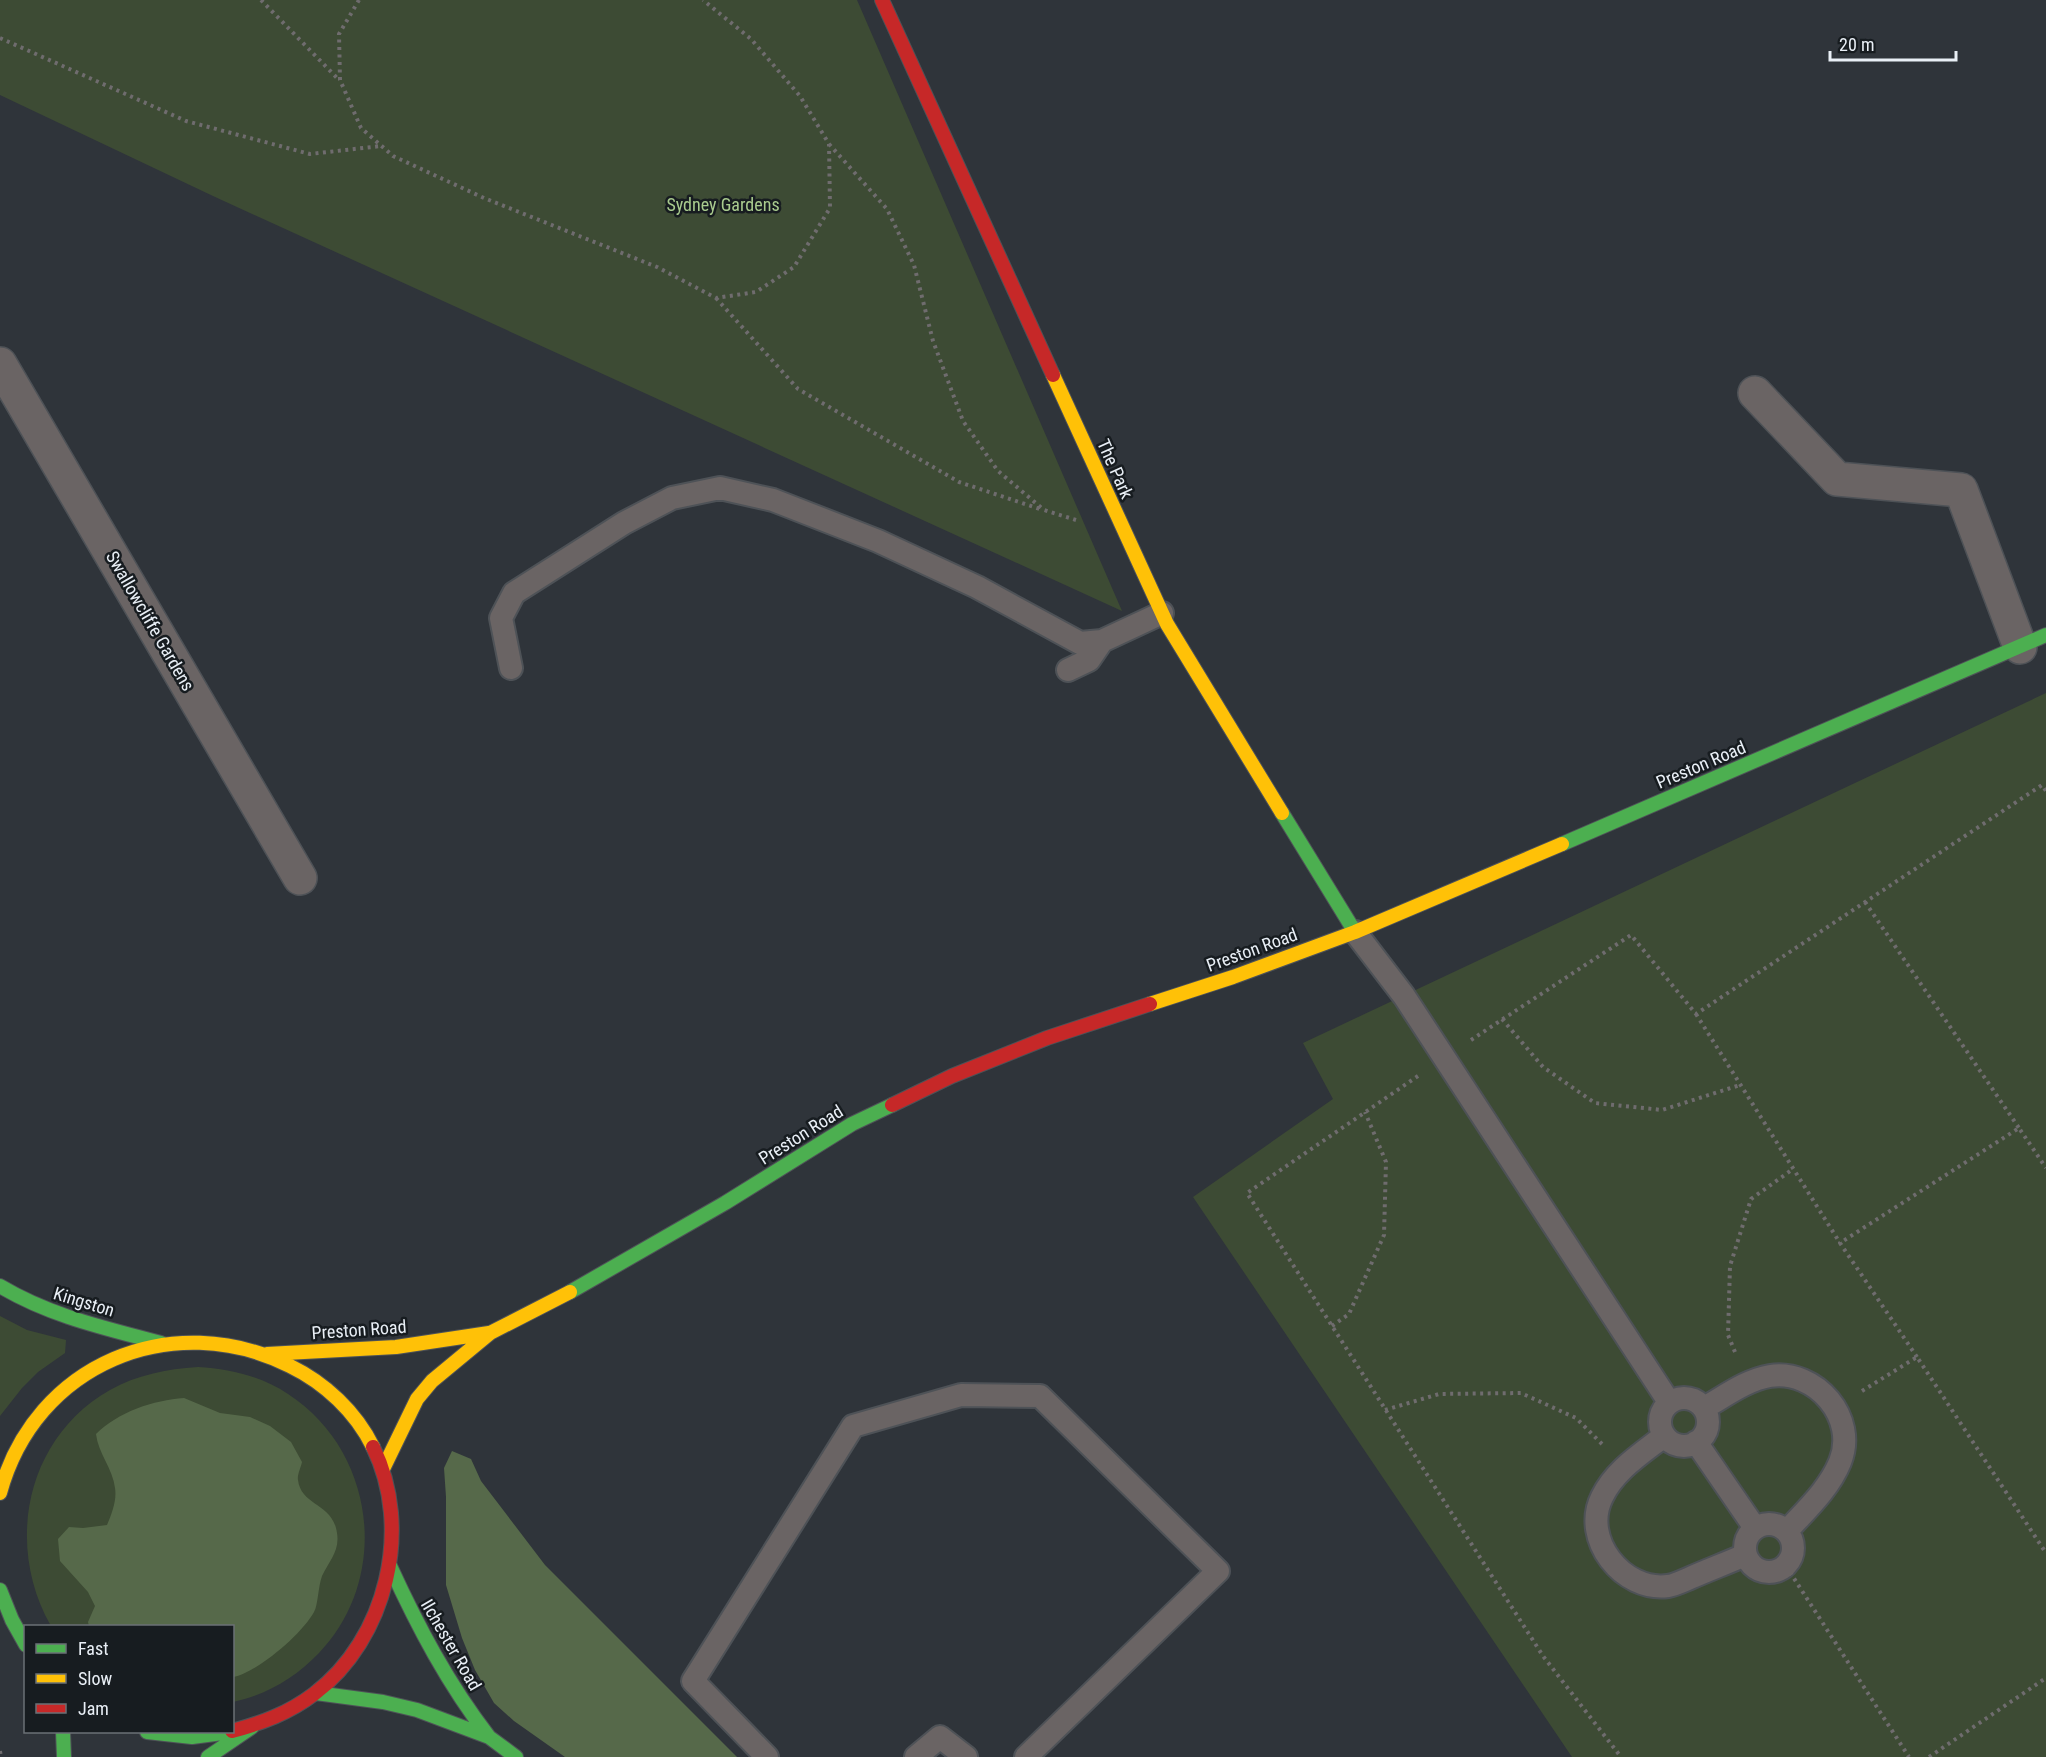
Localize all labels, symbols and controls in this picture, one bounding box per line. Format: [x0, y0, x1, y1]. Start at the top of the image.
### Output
scale bar [1830, 24, 1956, 62]
text: 20 m [1839, 34, 1874, 55]
park label: Sydney Gardens [666, 194, 780, 215]
street label: The Park [1093, 436, 1138, 502]
street label: Swallowcliffe Gardens [102, 547, 199, 694]
street label: Preston Road [1653, 736, 1749, 793]
street label: Preston Road [1204, 923, 1300, 976]
street label: Preston Road [755, 1100, 847, 1169]
street label: Kingston [51, 1282, 117, 1321]
street label: Preston Road [311, 1316, 407, 1343]
street label: Ilchester Road [417, 1595, 486, 1694]
legend [24, 1625, 234, 1733]
text: Fast [78, 1638, 109, 1659]
text: Slow [78, 1668, 113, 1689]
text: Jam [78, 1698, 109, 1719]

